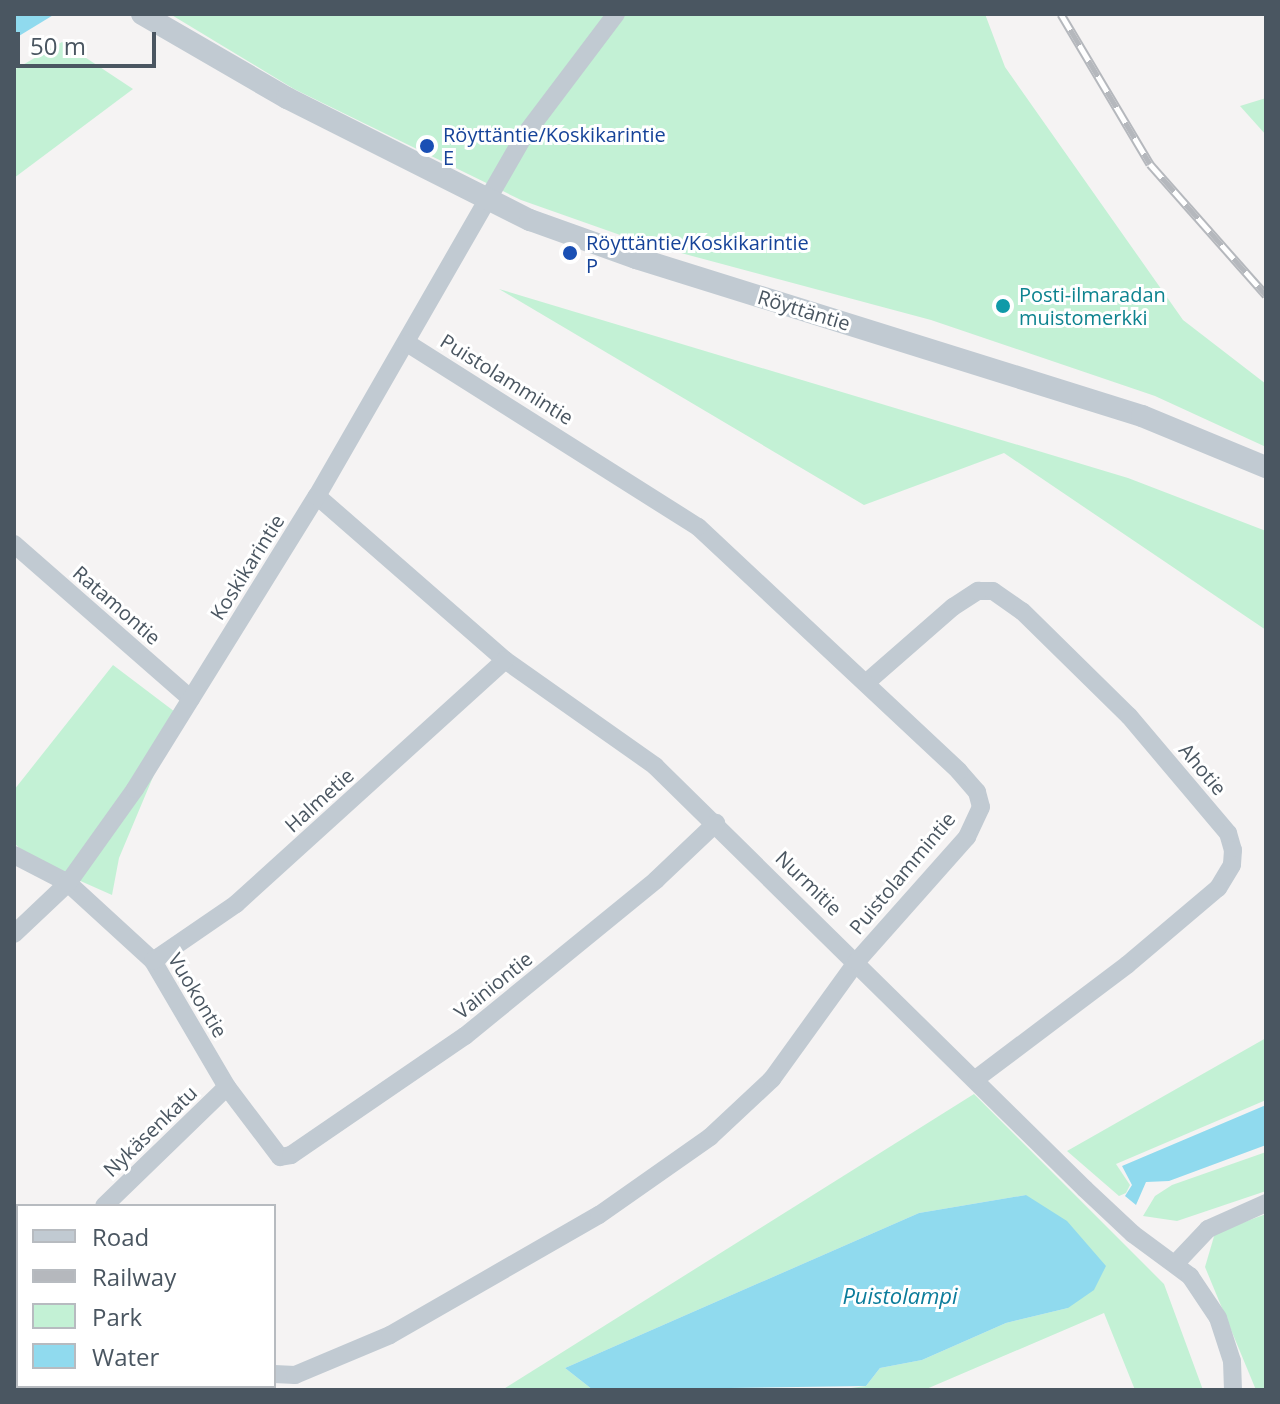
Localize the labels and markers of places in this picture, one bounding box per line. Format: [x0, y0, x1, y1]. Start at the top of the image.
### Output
place label: Röyttäntie/Koskikarintie E [443, 122, 666, 169]
marker: Röyttäntie/Koskikarintie E [418, 137, 436, 155]
place label: Röyttäntie/Koskikarintie P [586, 230, 809, 277]
marker: Röyttäntie/Koskikarintie P [561, 244, 579, 262]
place label: Posti-ilmaradan muistomerkki [1019, 282, 1166, 329]
marker: Posti-ilmaradan muistomerkki [994, 297, 1012, 315]

